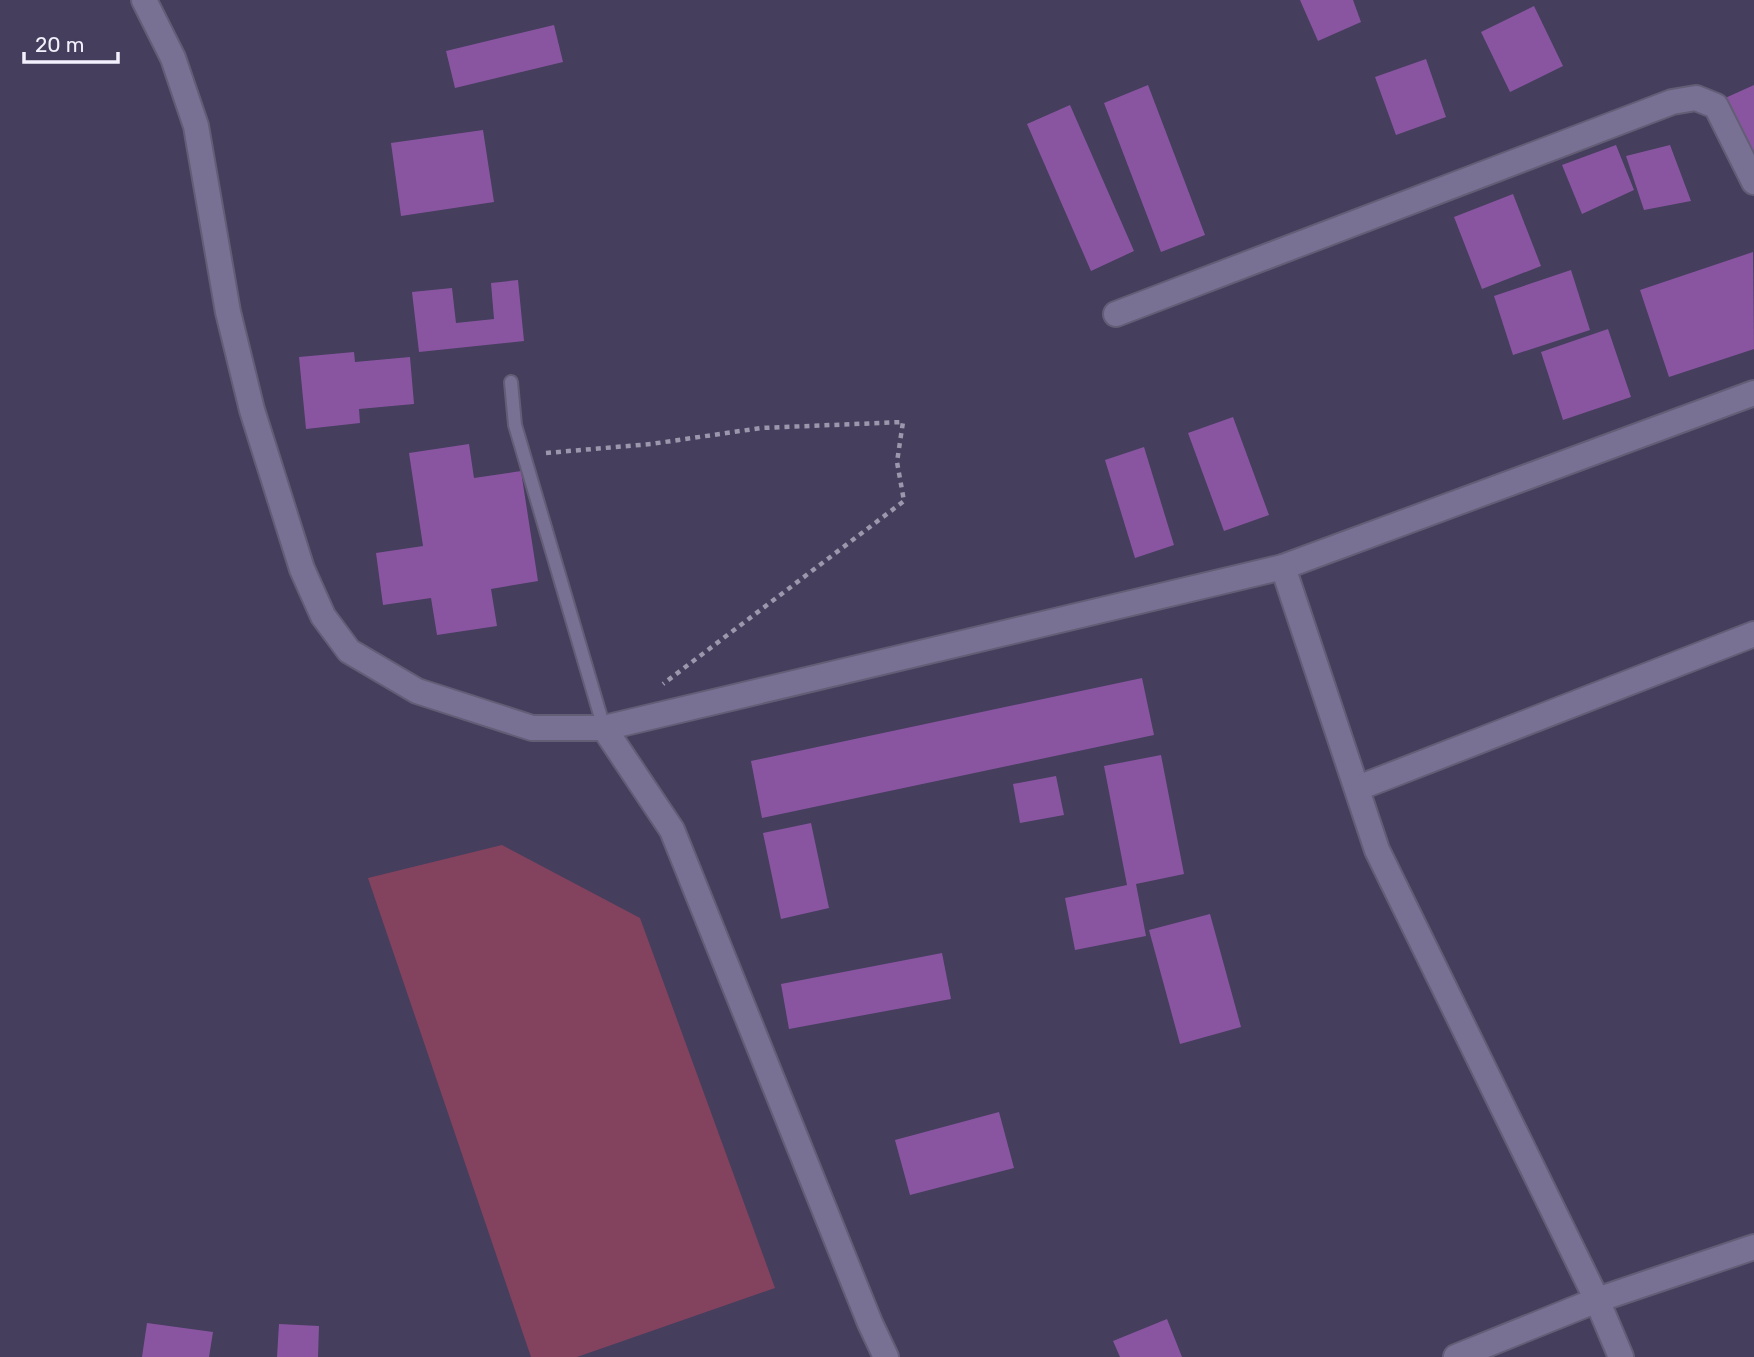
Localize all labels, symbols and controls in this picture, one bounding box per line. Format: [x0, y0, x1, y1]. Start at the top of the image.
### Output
scale bar [24, 21, 119, 65]
text: 20 m [35, 32, 84, 57]

